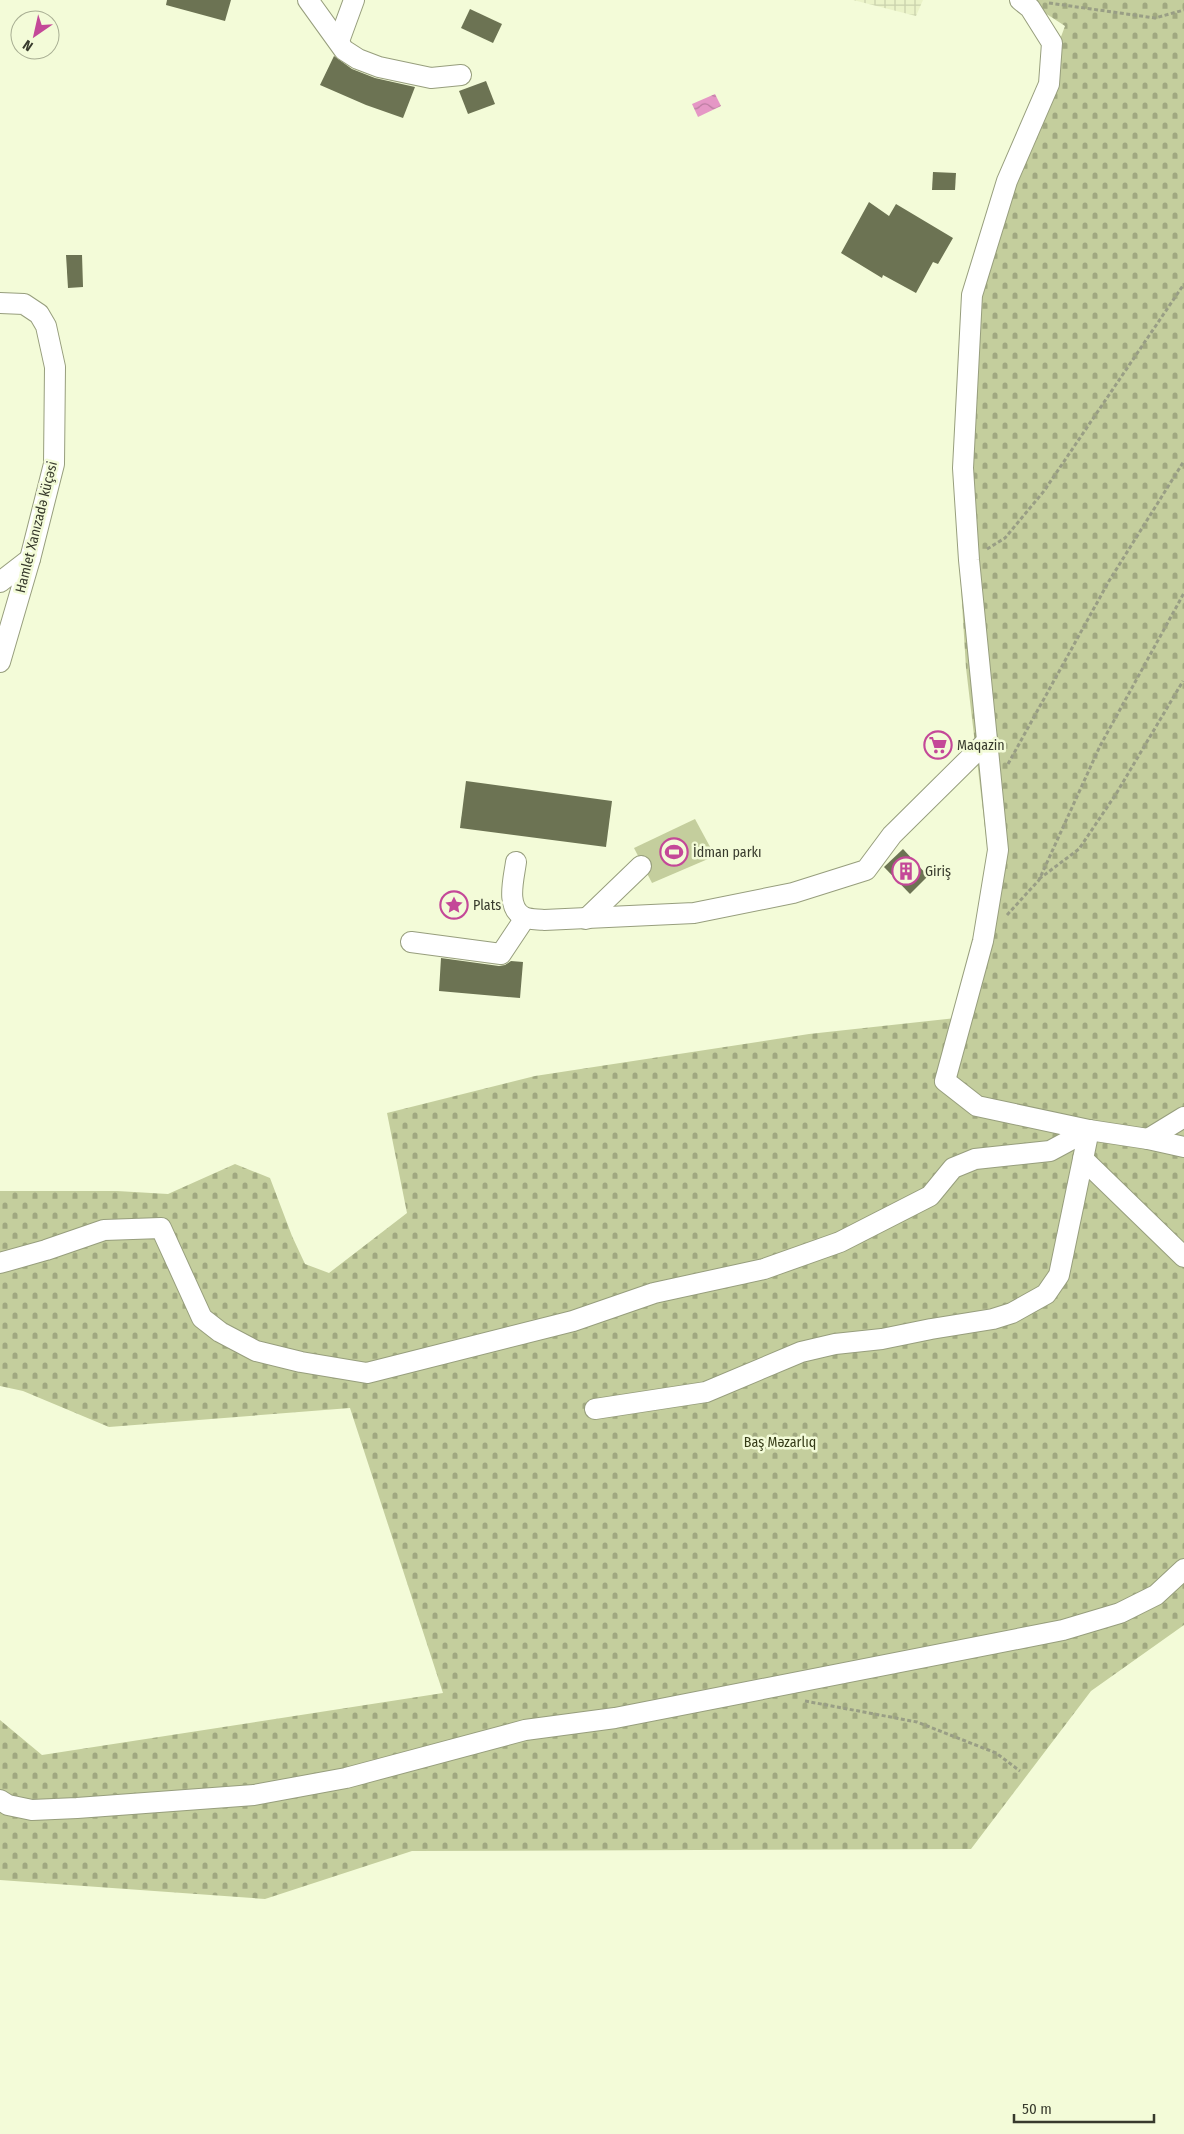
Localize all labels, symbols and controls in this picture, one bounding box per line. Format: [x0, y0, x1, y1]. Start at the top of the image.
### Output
north arrow [10, 10, 60, 60]
text: N [20, 36, 36, 55]
street label: Hamlet Xanızadə küçəsi [12, 460, 61, 595]
supermarket icon: Maqazin [923, 730, 953, 760]
place label: Maqazin [957, 737, 1005, 754]
sports icon: İdman parkı [659, 837, 689, 867]
place label: İdman parkı [693, 844, 762, 861]
building icon: Giriş [891, 856, 921, 886]
place label: Giriş [925, 863, 951, 880]
place icon: Plats [439, 890, 469, 920]
place label: Plats [473, 897, 501, 914]
park label: Baş Məzarlıq [744, 1434, 816, 1451]
scale bar [1014, 2092, 1154, 2124]
text: 50 m [1022, 2100, 1052, 2118]

